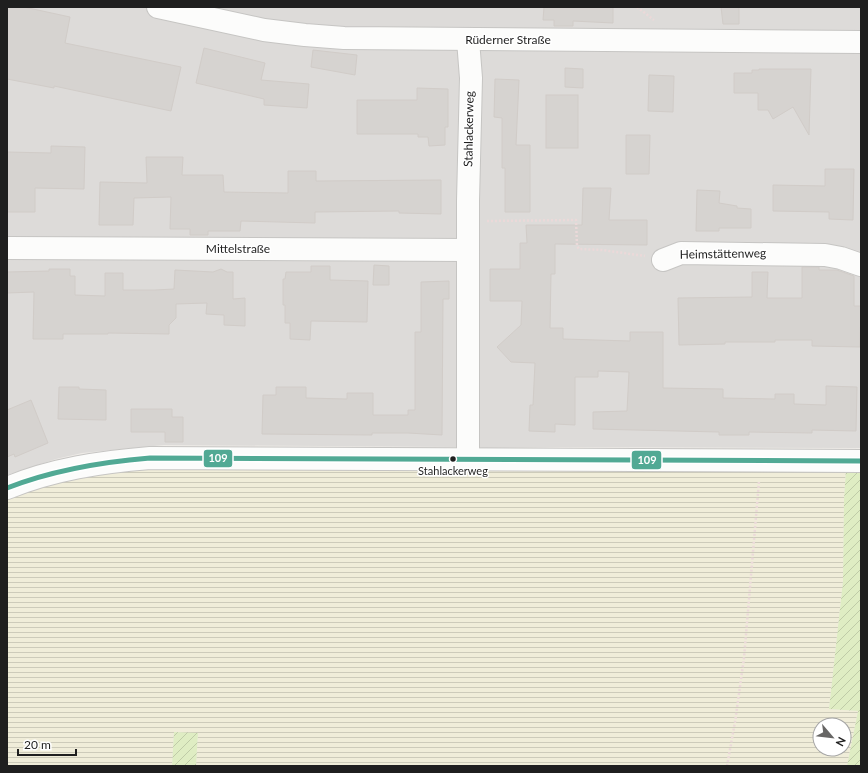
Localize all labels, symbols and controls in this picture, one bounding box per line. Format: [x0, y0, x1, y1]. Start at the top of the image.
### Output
street label: Rüderner Straße [465, 32, 551, 47]
street label: Stahlackerweg [460, 91, 477, 167]
street label: Mittelstraße [206, 241, 270, 256]
street label: Heimstättenweg [680, 245, 766, 262]
line badge: 109 [203, 449, 233, 468]
line badge: 109 [631, 450, 662, 470]
text: 109 [208, 451, 228, 464]
text: 109 [637, 453, 657, 466]
marker: Stahlackerweg [448, 454, 458, 464]
place label: Stahlackerweg [418, 464, 488, 477]
north arrow [812, 717, 852, 757]
scale bar [18, 731, 76, 757]
text: N [834, 735, 849, 749]
text: 20 m [24, 737, 51, 752]

